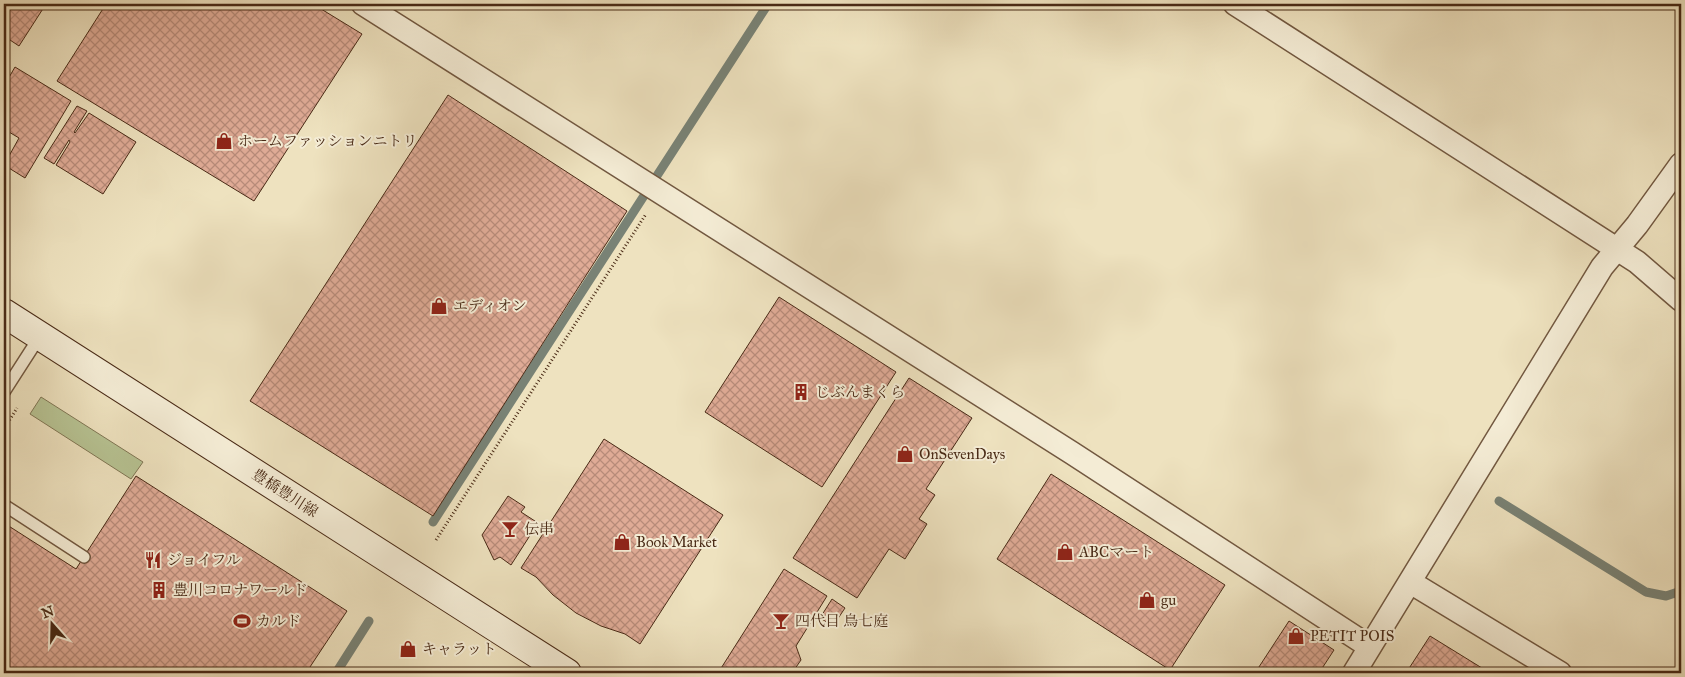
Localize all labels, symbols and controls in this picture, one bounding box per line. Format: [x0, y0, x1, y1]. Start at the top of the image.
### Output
shop icon: ホームファッションニトリ [214, 131, 234, 151]
place label: ホームファッションニトリ [238, 132, 417, 150]
shop icon: エディオン [429, 296, 449, 316]
place label: エディオン [453, 297, 527, 315]
building icon: じぶんまくら [791, 382, 811, 402]
place label: じぶんまくら [815, 383, 905, 401]
shop icon: OnSevenDays [895, 444, 915, 464]
place label: OnSevenDays [919, 445, 1005, 463]
street label: 豊橋豊川線 [249, 465, 321, 521]
bar icon: 伝串 [500, 519, 520, 539]
place label: 伝串 [524, 520, 554, 538]
shop icon: Book Market [612, 532, 632, 552]
place label: Book Market [636, 533, 718, 551]
shop icon: ABCマート [1055, 542, 1075, 562]
place label: ABCマート [1078, 543, 1154, 561]
restaurant icon: ジョイフル [143, 550, 163, 570]
place label: ジョイフル [167, 551, 241, 569]
building icon: 豊川コロナワールド [149, 580, 169, 600]
place label: 豊川コロナワールド [173, 581, 308, 599]
shop icon: gu [1137, 590, 1157, 610]
place label: gu [1161, 591, 1176, 609]
north arrow [28, 600, 78, 650]
text: N [39, 602, 56, 622]
sports icon: カルド [232, 611, 252, 631]
bar icon: 四代目 鳥七庭 [771, 611, 791, 631]
place label: カルド [256, 612, 301, 630]
place label: 四代目 鳥七庭 [795, 612, 888, 630]
shop icon: PETIT POIS [1286, 626, 1306, 646]
place label: PETIT POIS [1310, 627, 1394, 645]
shop icon: キャラット [398, 639, 418, 659]
place label: キャラット [422, 640, 497, 658]

